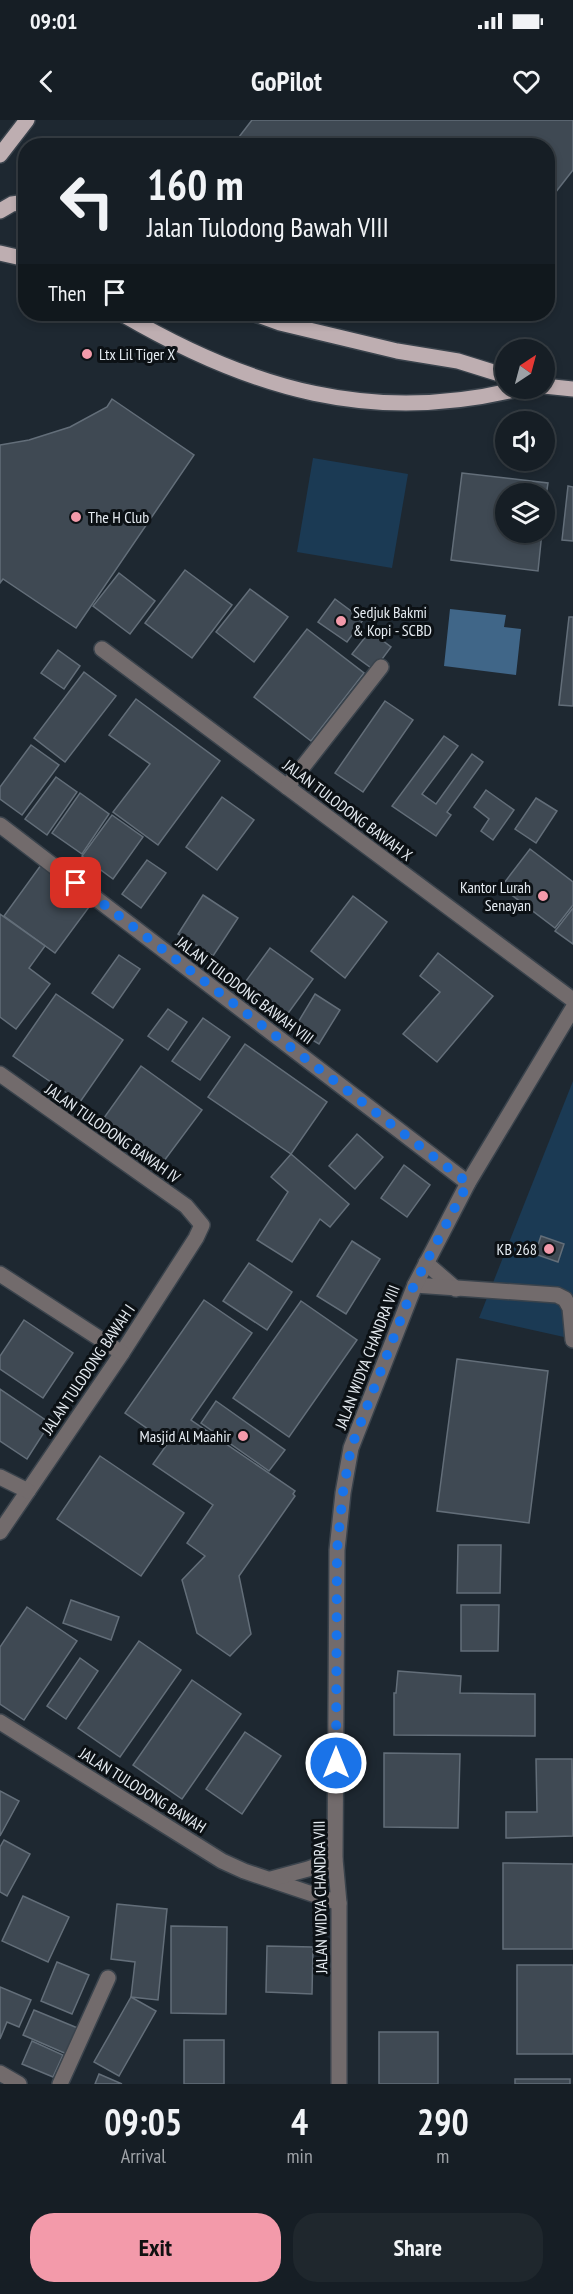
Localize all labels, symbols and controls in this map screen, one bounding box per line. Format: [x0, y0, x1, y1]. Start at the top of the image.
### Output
text: 09:01 [30, 7, 78, 35]
text: GoPilot [251, 64, 322, 98]
icon: back [30, 65, 63, 98]
icon: heart [510, 65, 543, 98]
text: 160 m [147, 157, 244, 212]
icon: left [48, 162, 126, 240]
text: Jalan Tulodong Bawah VIII [147, 210, 389, 244]
icon: arrive [98, 276, 131, 309]
text: Then [48, 279, 86, 307]
north arrow [495, 339, 555, 399]
map controls [495, 339, 555, 543]
place label: Ltx Lil Tiger X [99, 344, 175, 364]
marker: Ltx Lil Tiger X [80, 347, 94, 361]
button: sound [495, 411, 555, 471]
button: layers [495, 483, 555, 543]
place label: The H Club [88, 507, 149, 527]
marker: The H Club [69, 510, 83, 524]
place label: Sedjuk Bakmi & Kopi - SCBD [353, 602, 432, 640]
marker: Sedjuk Bakmi & Kopi - SCBD [334, 614, 348, 628]
street label: JALAN TULODONG BAWAH X [279, 754, 417, 865]
pin [50, 857, 101, 908]
icon: arrive [59, 866, 92, 899]
place label: Kantor Lurah Senayan [460, 877, 531, 915]
marker: Kantor Lurah Senayan [536, 889, 550, 903]
street label: JALAN TULODONG BAWAH VIII [171, 931, 318, 1048]
street label: JALAN TULODONG BAWAH IV [41, 1078, 185, 1187]
place label: KB 268 [497, 1239, 537, 1259]
marker: KB 268 [542, 1242, 556, 1256]
street label: JALAN WIDYA CHANDRA VIII [330, 1282, 404, 1433]
street label: JALAN TULODONG BAWAH I [36, 1300, 139, 1439]
place label: Masjid Al Maahir [140, 1426, 232, 1446]
marker: Masjid Al Maahir [236, 1429, 250, 1443]
position arrow [304, 1731, 368, 1795]
street label: JALAN TULODONG BAWAH [75, 1742, 210, 1837]
street label: JALAN WIDYA CHANDRA VIII [309, 1820, 331, 1975]
text: 09:05 [104, 2098, 182, 2145]
text: 4 [291, 2098, 308, 2145]
text: 290 [417, 2098, 469, 2145]
text: Arrival [121, 2143, 166, 2169]
text: min [287, 2143, 313, 2169]
text: m [436, 2143, 449, 2169]
button: Exit [30, 2213, 281, 2282]
button: Share [293, 2213, 543, 2282]

